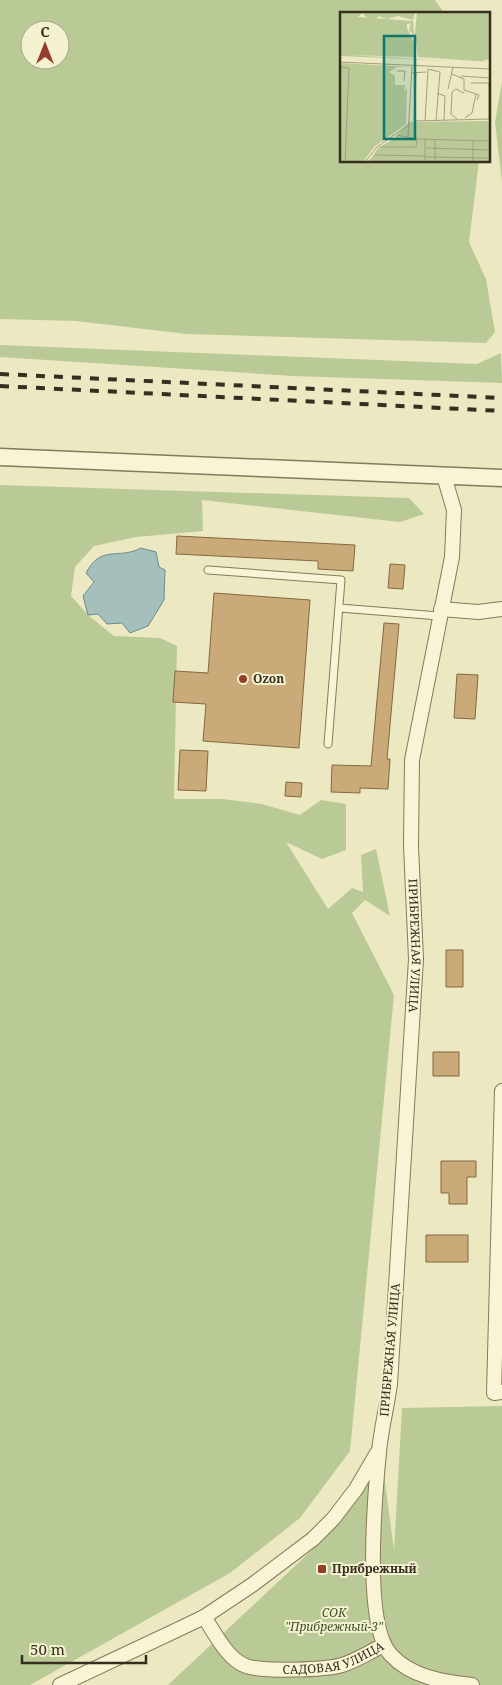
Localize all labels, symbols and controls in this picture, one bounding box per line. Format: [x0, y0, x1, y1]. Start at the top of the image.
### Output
inset map [340, 12, 490, 162]
north arrow [20, 20, 70, 70]
text: С [40, 22, 50, 41]
place label: Ozon [253, 670, 284, 687]
marker: Ozon [237, 673, 249, 685]
street label: ПРИБРЕЖНАЯ УЛИЦА [404, 878, 425, 1013]
street label: ПРИБРЕЖНАЯ УЛИЦА [375, 1282, 404, 1417]
place label: Прибрежный [332, 1560, 417, 1577]
marker: Прибрежный [316, 1563, 328, 1575]
park label: СОК "Прибрежный-3" [285, 1604, 384, 1635]
scale bar [22, 1632, 146, 1664]
street label: САДОВАЯ УЛИЦА [282, 1637, 387, 1678]
text: 50 m [30, 1639, 65, 1659]

